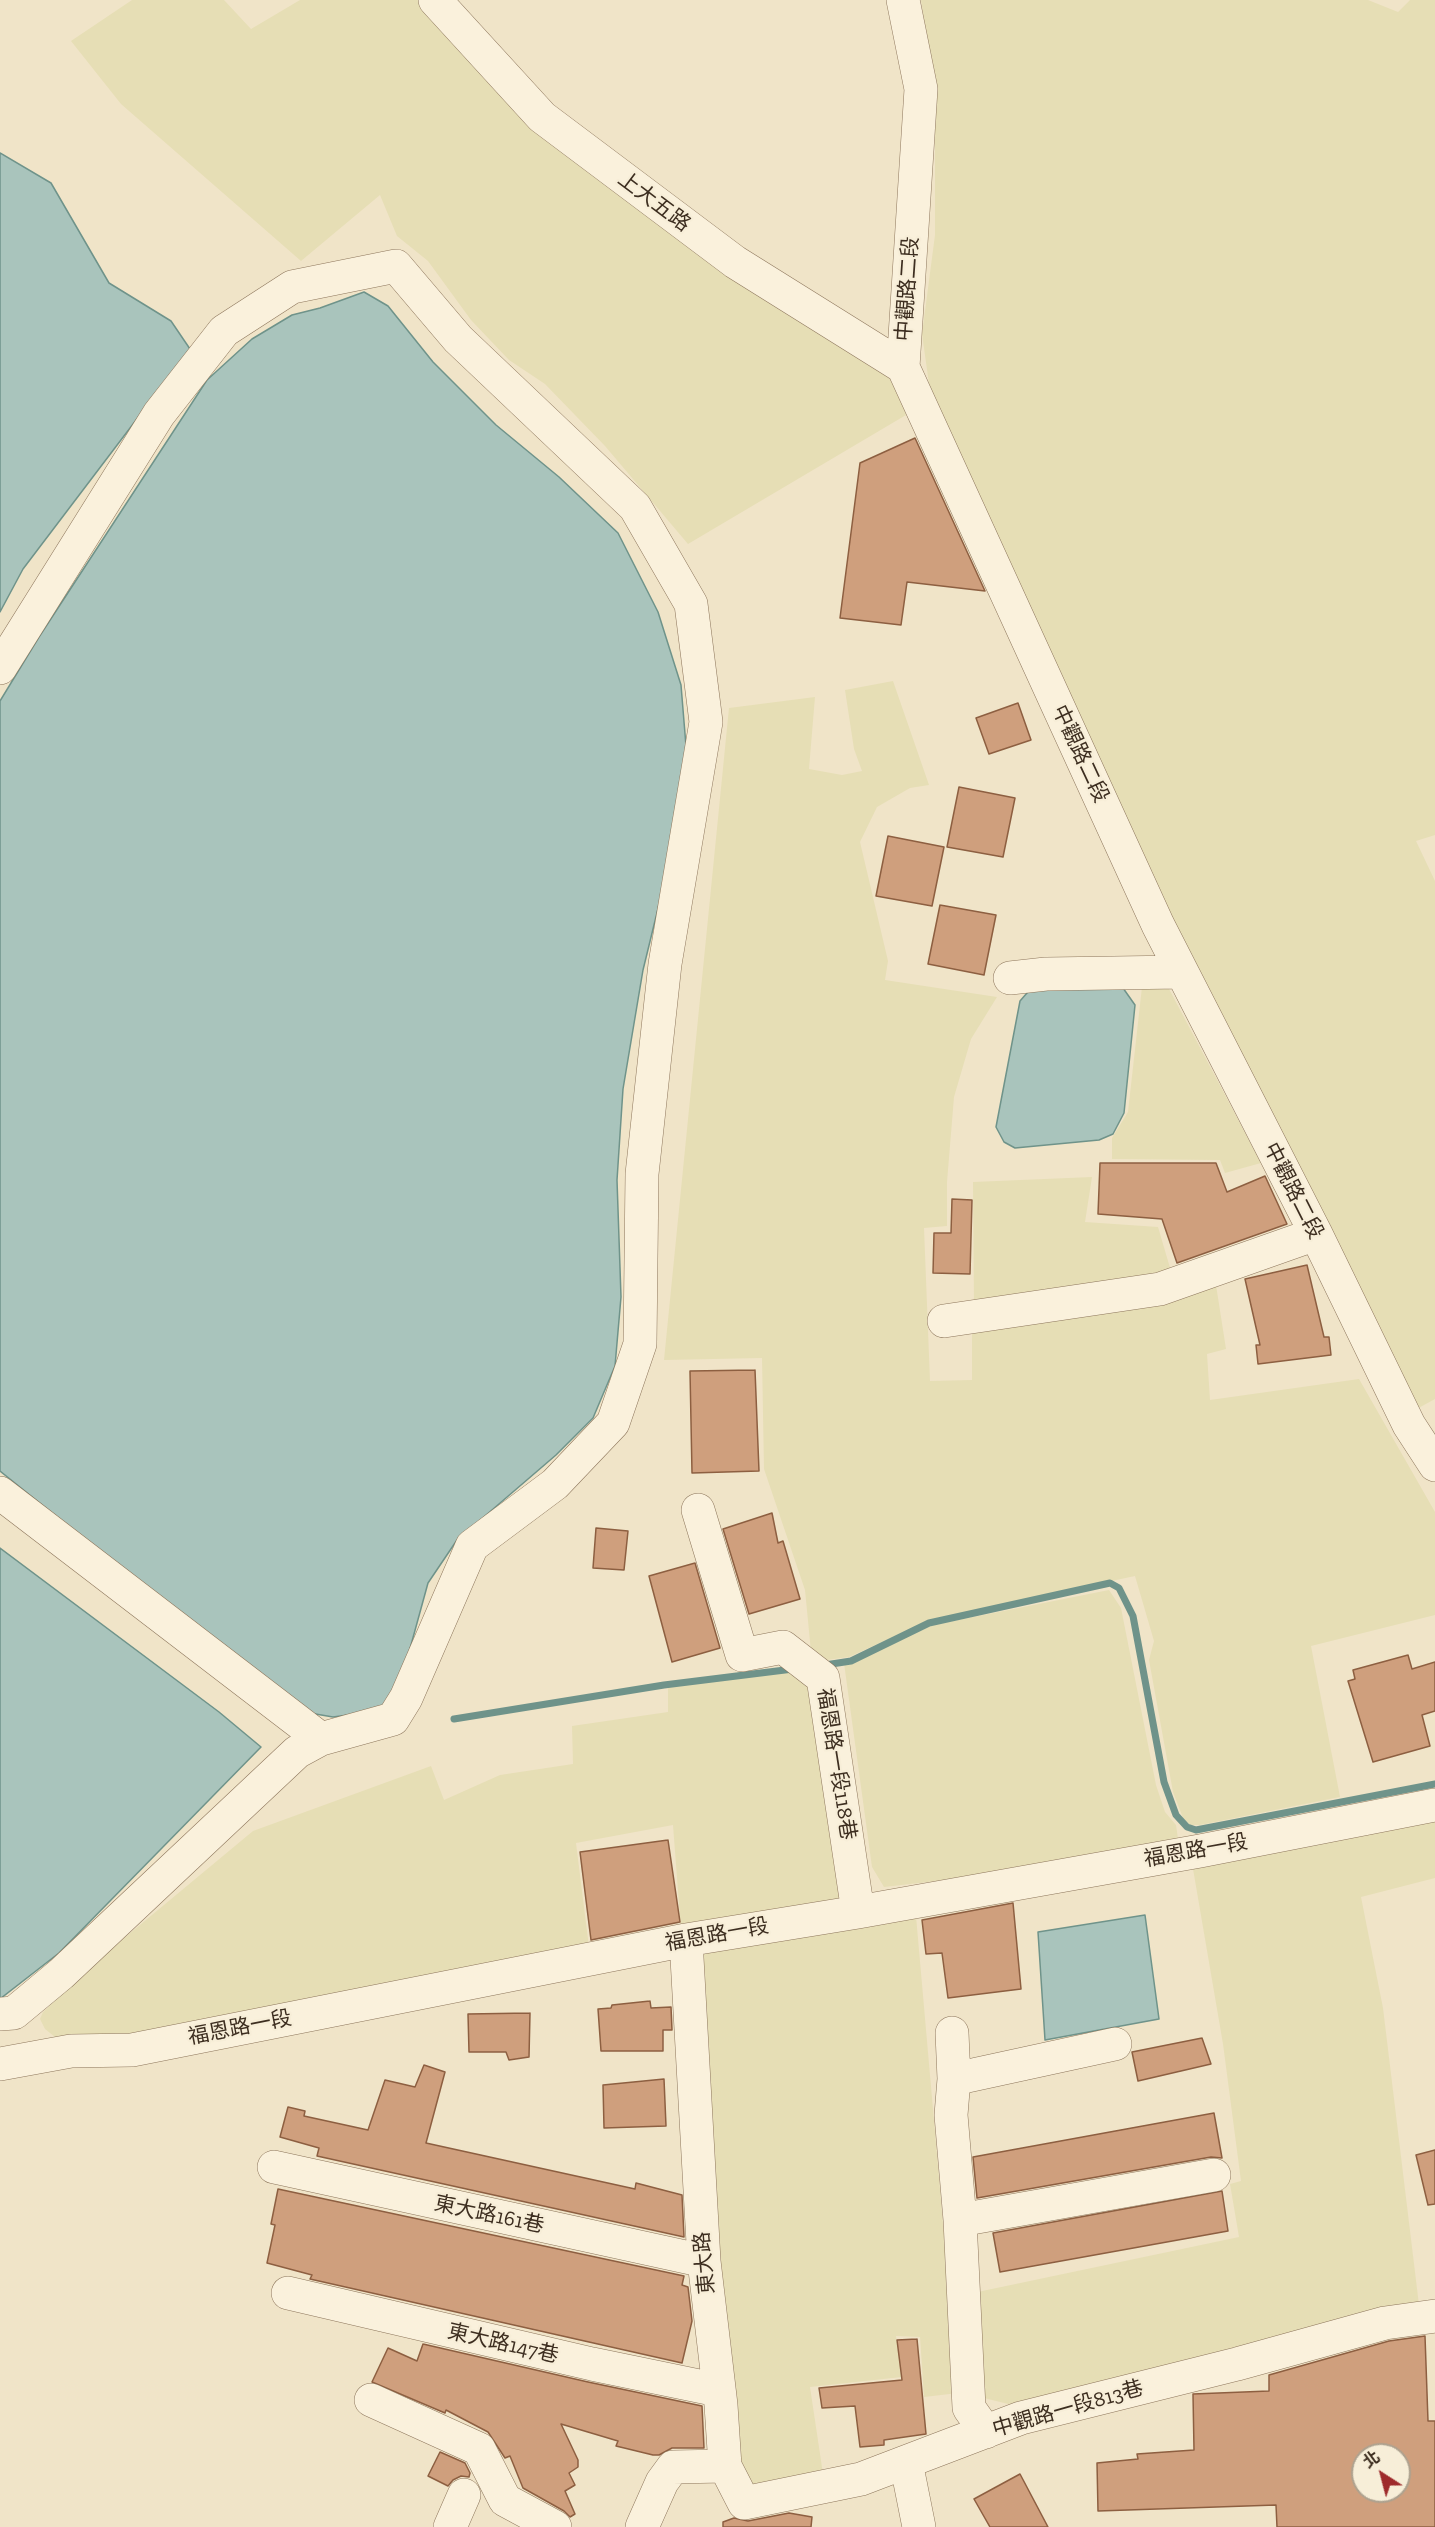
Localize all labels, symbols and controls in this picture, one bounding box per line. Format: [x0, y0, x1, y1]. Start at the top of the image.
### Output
street label: 上大五路 [613, 167, 695, 237]
street label: 中觀路二段 [892, 236, 924, 342]
street label: 中觀路二段 [1046, 701, 1114, 807]
street label: 中觀路二段 [1258, 1139, 1328, 1243]
street label: 福恩路一段118巷 [812, 1686, 860, 1842]
street label: 福恩路一段 [1142, 1829, 1250, 1873]
street label: 福恩路一段 [663, 1913, 771, 1957]
street label: 福恩路一段 [186, 2006, 294, 2050]
street label: 東大路161巷 [432, 2191, 546, 2239]
street label: 東大路 [690, 2231, 720, 2295]
street label: 東大路147巷 [445, 2319, 561, 2369]
street label: 中觀路一段813巷 [990, 2375, 1146, 2443]
north arrow [1351, 2443, 1411, 2503]
text: 北 [1359, 2447, 1383, 2472]

